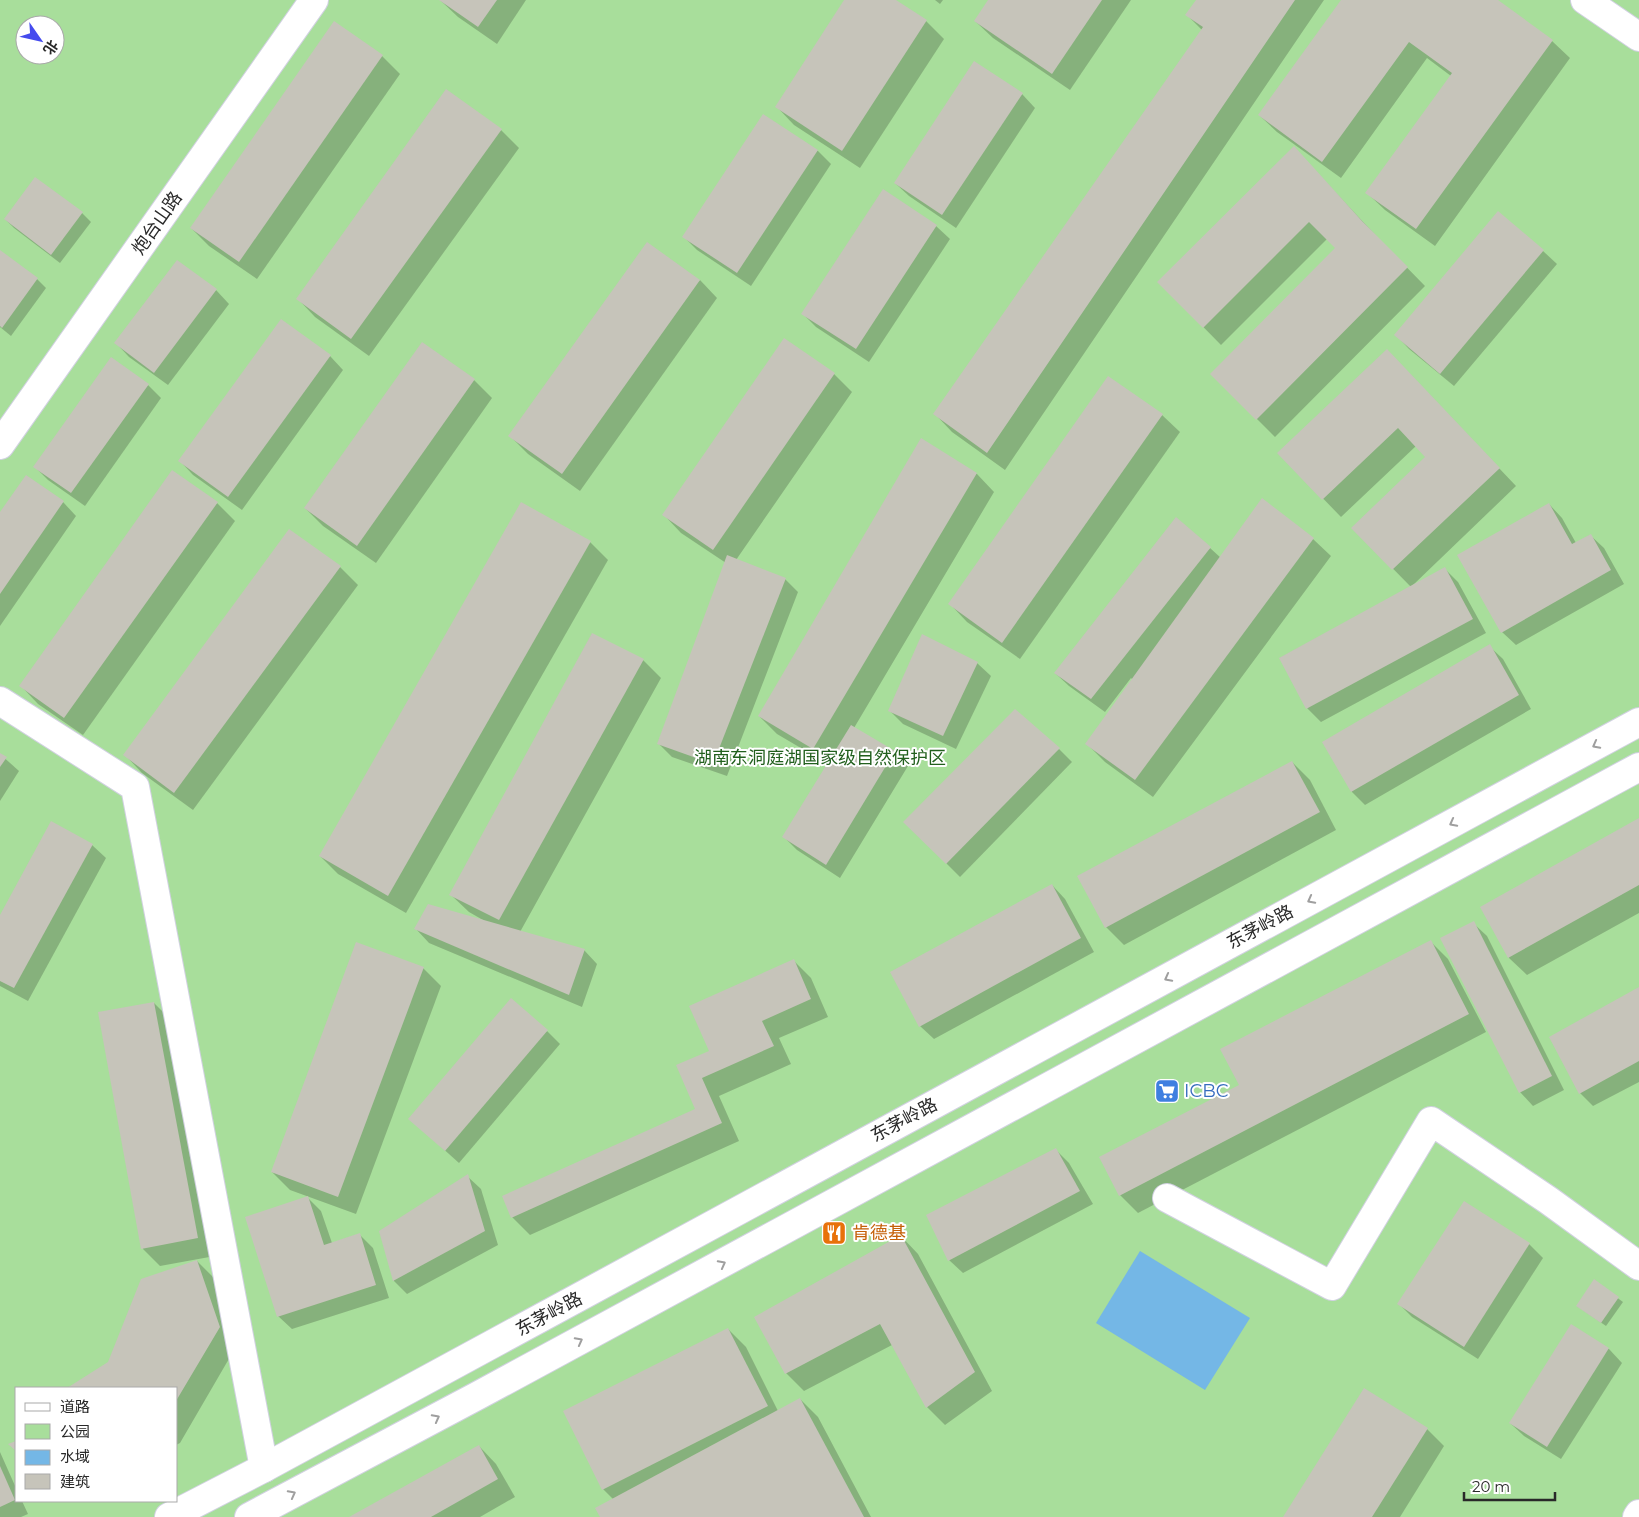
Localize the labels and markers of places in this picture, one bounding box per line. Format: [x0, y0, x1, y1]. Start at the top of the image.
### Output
supermarket icon: ICBC [1154, 1078, 1180, 1104]
place label: ICBC [1184, 1080, 1229, 1102]
restaurant icon: 肯德基 [821, 1220, 847, 1246]
place label: 肯德基 [852, 1222, 906, 1244]

